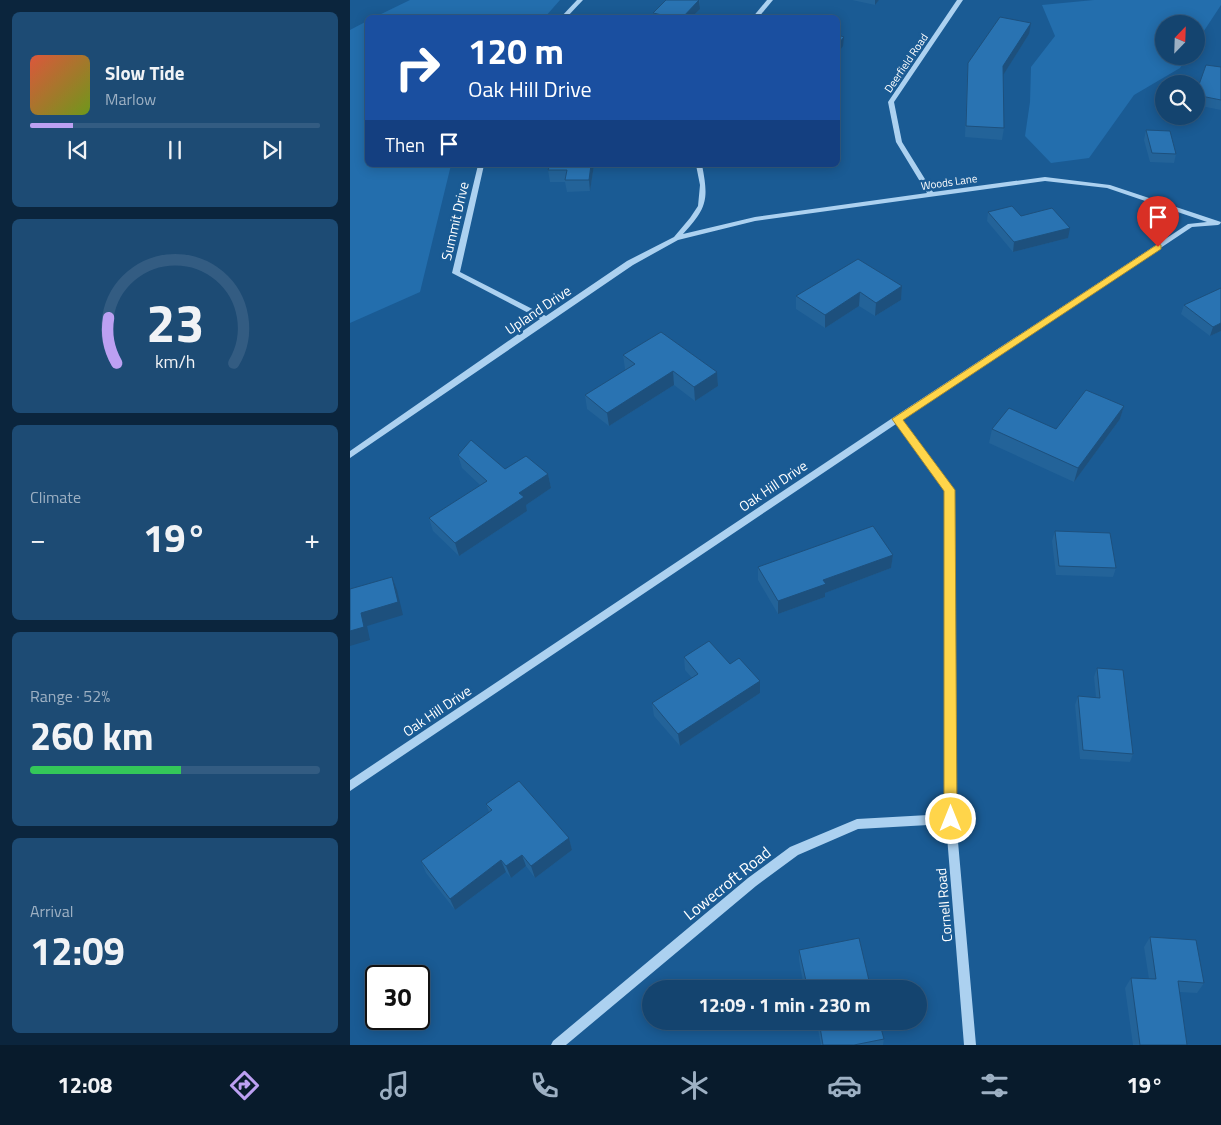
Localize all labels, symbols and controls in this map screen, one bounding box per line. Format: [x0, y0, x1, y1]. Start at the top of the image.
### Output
north arrow [1155, 15, 1205, 65]
map controls [1155, 15, 1205, 125]
text: 120 m [468, 24, 564, 78]
street label: Deerfield Road [880, 30, 932, 96]
icon: right [385, 35, 450, 100]
text: Slow Tide [105, 58, 184, 87]
text: Oak Hill Drive [468, 72, 592, 106]
button: search [1155, 75, 1205, 125]
text: Marlow [105, 87, 156, 111]
text: Then [385, 130, 425, 159]
icon: arrive [435, 130, 463, 158]
icon: previous [64, 136, 92, 164]
icon: pause [161, 136, 189, 164]
icon: next [258, 136, 286, 164]
street label: Woods Lane [920, 170, 979, 194]
street label: Summit Drive [435, 179, 474, 262]
pin [1137, 196, 1179, 247]
icon: arrive [1144, 203, 1172, 231]
street label: Upland Drive [501, 280, 575, 339]
text: 23 [146, 283, 204, 362]
text: km/h [155, 348, 195, 375]
street label: Oak Hill Drive [734, 455, 811, 516]
text: Climate [30, 485, 81, 509]
text: 19° [143, 509, 207, 567]
text: − [30, 517, 46, 560]
text: + [304, 517, 320, 560]
street label: Oak Hill Drive [398, 680, 475, 741]
text: Range · 52% [30, 684, 110, 708]
text: 260 km [30, 707, 154, 765]
position arrow [924, 792, 976, 844]
street label: Lowecroft Road [678, 840, 776, 926]
street label: Cornell Road [930, 867, 957, 943]
text: Arrival [30, 899, 73, 923]
text: 12:09 [30, 922, 125, 980]
speed limit sign: 30 [365, 965, 430, 1030]
text: 12:09 · 1 min · 230 m [698, 990, 871, 1019]
text: 12:08 [57, 1068, 112, 1102]
icon: directions [227, 1068, 262, 1103]
icon: music [377, 1068, 412, 1103]
icon: phone [527, 1068, 562, 1103]
icon: climate [677, 1068, 712, 1103]
icon: car [827, 1068, 862, 1103]
icon: filters [977, 1068, 1012, 1103]
text: 19° [1126, 1068, 1163, 1102]

